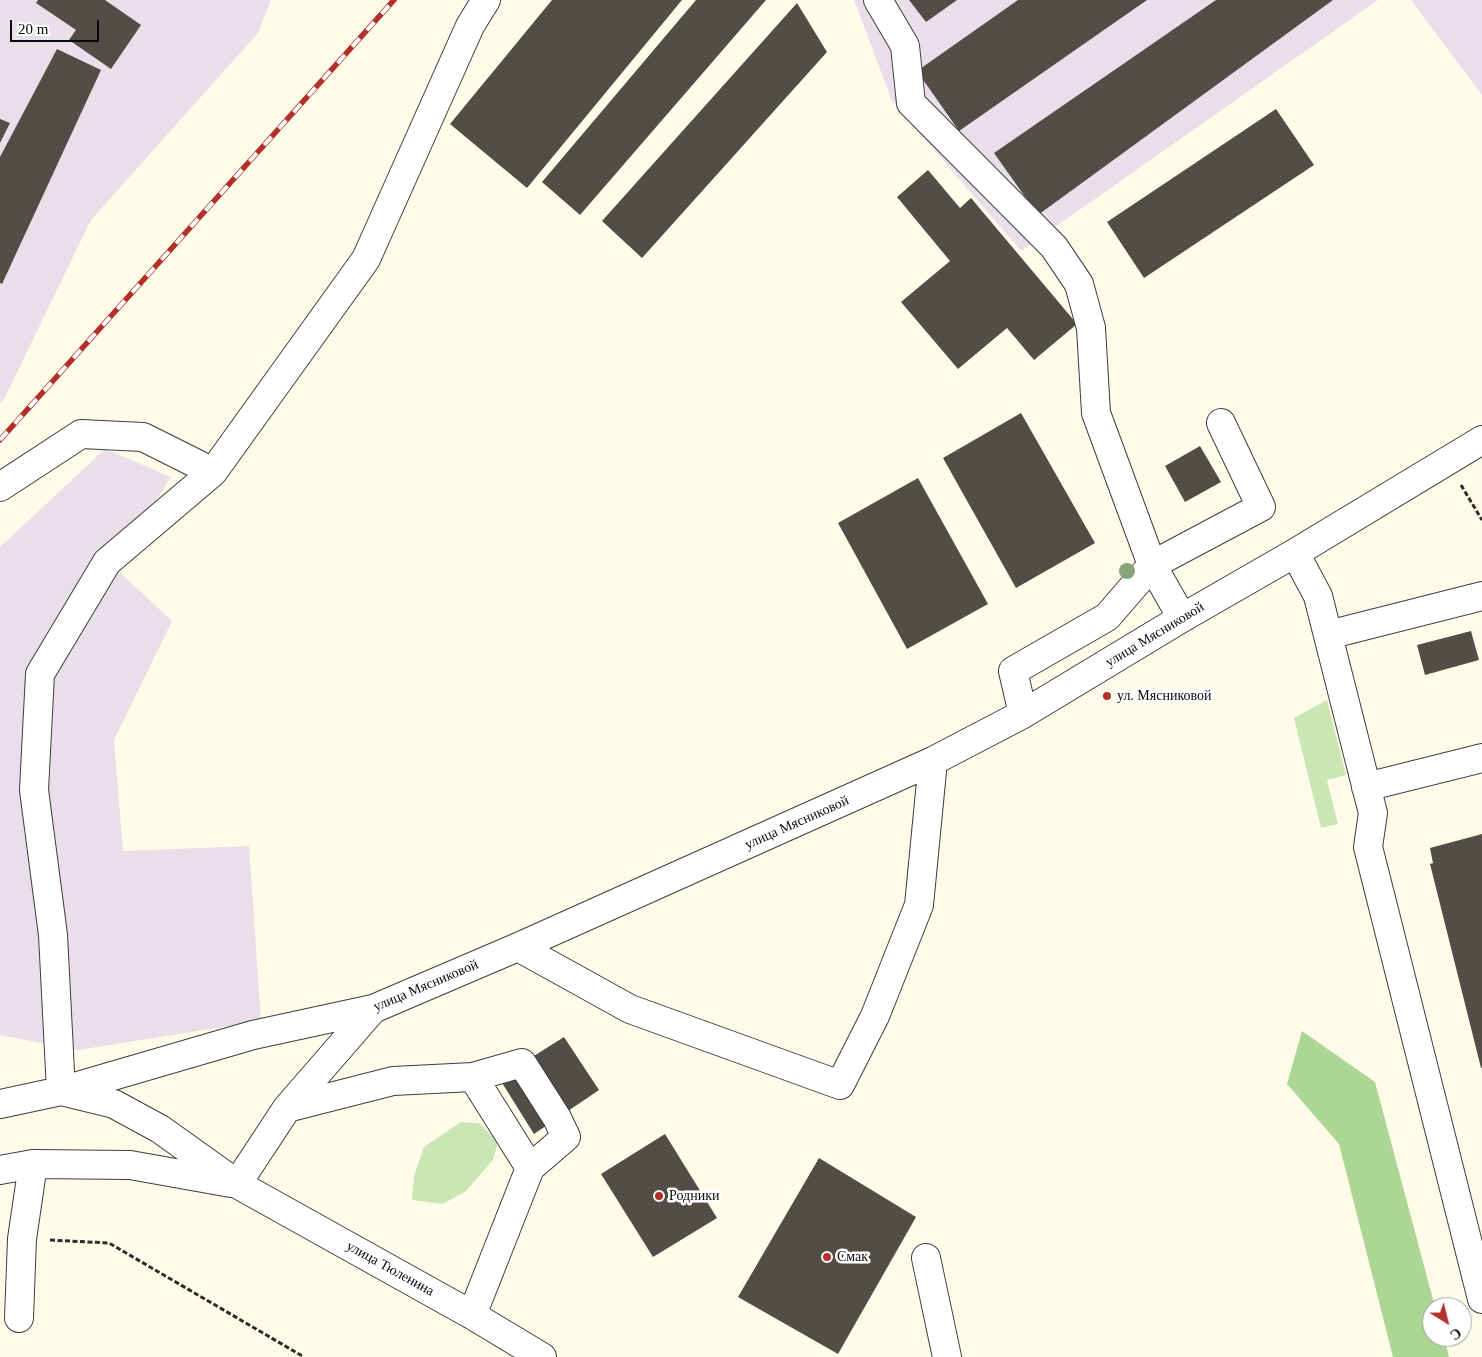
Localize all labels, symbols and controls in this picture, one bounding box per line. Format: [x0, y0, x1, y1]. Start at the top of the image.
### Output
scale bar [12, 10, 101, 42]
text: 20 m [18, 21, 48, 37]
street label: улица Мясниковой [1103, 599, 1207, 671]
place label: ул. Мясниковой [1117, 688, 1212, 704]
marker: ул. Мясниковой [1101, 690, 1113, 702]
street label: улица Мясниковой [742, 792, 852, 854]
street label: улица Мясниковой [371, 956, 481, 1016]
place label: Родники [669, 1188, 719, 1204]
marker: Родники [653, 1190, 665, 1202]
street label: улица Тюленина [343, 1238, 437, 1300]
place label: Смак [837, 1249, 868, 1265]
marker: Смак [821, 1251, 833, 1263]
north arrow [1422, 1297, 1472, 1347]
text: С [1447, 1325, 1464, 1343]

